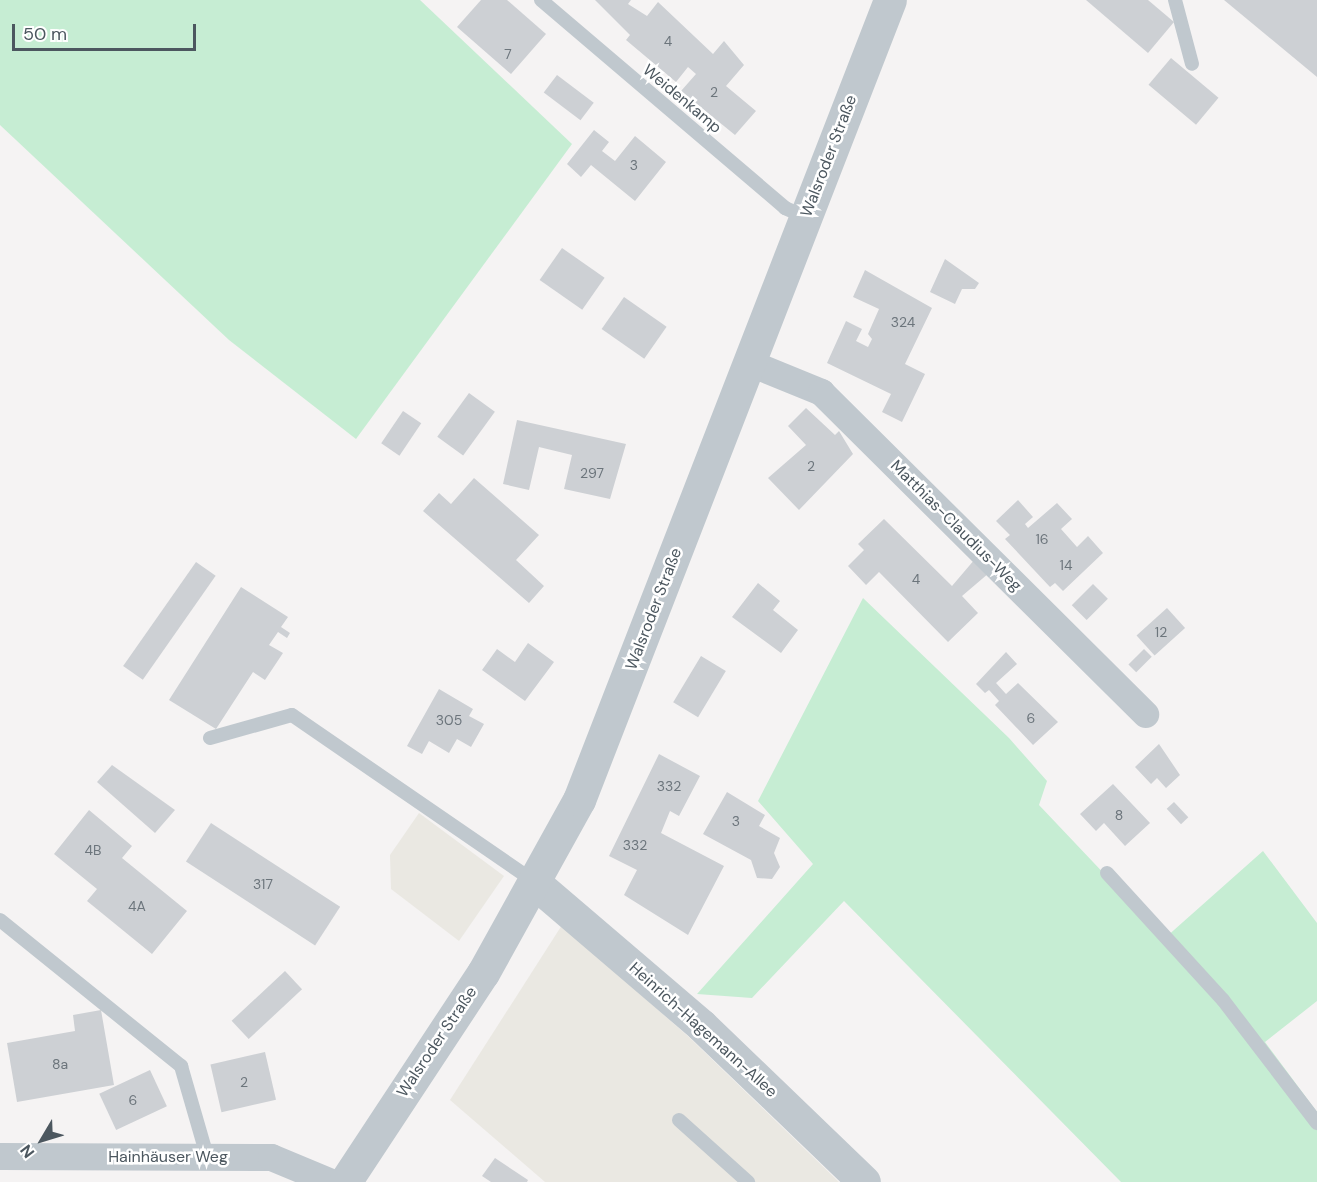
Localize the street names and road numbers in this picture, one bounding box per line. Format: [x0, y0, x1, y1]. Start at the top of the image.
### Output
street label: Weidenkamp [639, 61, 725, 137]
street label: Walsroder Straße [797, 92, 861, 220]
street label: Matthias-Claudius-Weg [886, 456, 1026, 596]
street label: Walsroder Straße [622, 545, 686, 673]
street label: Heinrich-Hagemann-Allee [625, 958, 781, 1102]
street label: Walsroder Straße [393, 983, 481, 1101]
street label: Hainhäuser Weg [108, 1147, 228, 1167]

